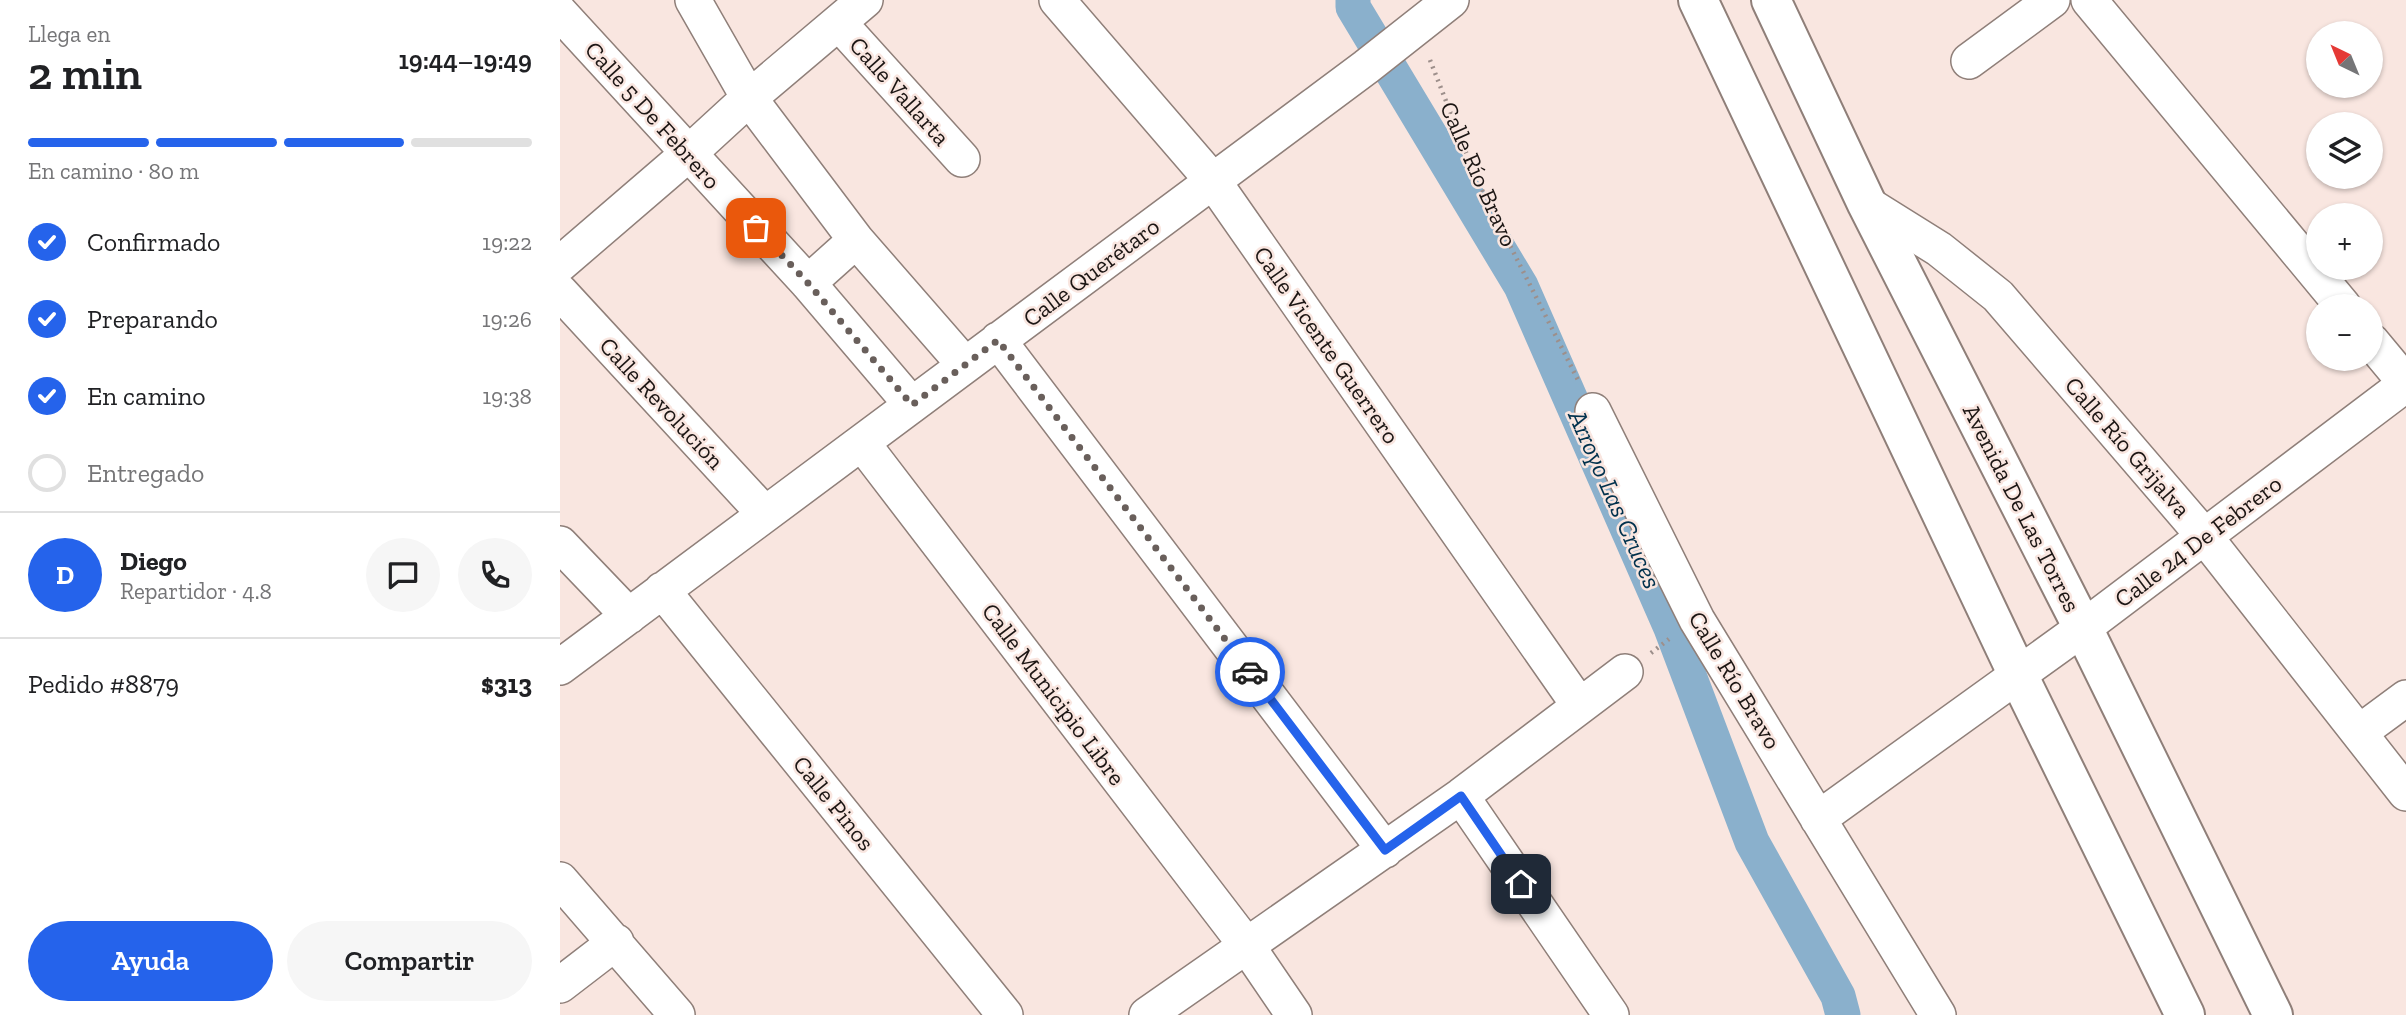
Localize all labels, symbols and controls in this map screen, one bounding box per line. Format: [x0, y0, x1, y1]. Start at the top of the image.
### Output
text: Llega en [28, 20, 110, 48]
north arrow [2306, 21, 2384, 98]
map controls [2306, 21, 2383, 371]
street label: Calle Vallarta [844, 31, 957, 152]
street label: Calle 5 De Febrero [579, 35, 727, 195]
text: 19:44–19:49 [398, 44, 532, 76]
text: 2 min [28, 46, 142, 101]
street label: Calle Río Bravo [1434, 97, 1524, 251]
button: layers [2306, 112, 2383, 189]
text: En camino · 80 m [28, 157, 199, 185]
pin [726, 198, 786, 258]
button: + [2306, 203, 2383, 280]
icon: bag [737, 209, 775, 247]
street label: Calle Querétaro [1017, 211, 1165, 333]
icon: check [28, 223, 66, 261]
text: Confirmado [87, 226, 220, 258]
text: 19:22 [482, 228, 532, 256]
street label: Calle Vicente Guerrero [1248, 241, 1406, 449]
button: − [2306, 294, 2383, 371]
icon: check [28, 300, 66, 338]
text: Preparando [87, 303, 218, 335]
text: 19:26 [482, 305, 532, 333]
street label: Calle Revolución [593, 331, 731, 475]
street label: Calle Río Grijalva [2059, 371, 2197, 524]
icon: check [28, 377, 66, 415]
text: En camino [87, 380, 206, 412]
text: 19:38 [482, 382, 532, 410]
street label: Avenida De Las Torres [1957, 399, 2087, 617]
water label: Arroyo Las Cruces [1561, 404, 1669, 593]
text: Entregado [87, 457, 204, 489]
street label: Calle 24 De Febrero [2109, 469, 2287, 613]
button: chat [366, 538, 440, 612]
button: phone [458, 538, 532, 612]
text: Diego [120, 545, 187, 577]
text: D [56, 559, 74, 591]
text: Repartidor · 4.8 [120, 577, 272, 605]
street label: Calle Municipio Libre [976, 597, 1132, 791]
street label: Calle Río Bravo [1682, 606, 1788, 754]
courier [1215, 637, 1285, 707]
icon: car [1231, 653, 1269, 691]
text: Pedido #8879 [28, 668, 179, 700]
text: $313 [481, 668, 532, 700]
street label: Calle Pinos [787, 750, 881, 856]
pin [1491, 854, 1551, 914]
icon: home [1502, 865, 1540, 903]
button: Ayuda [28, 921, 273, 1001]
button: Compartir [287, 921, 532, 1001]

